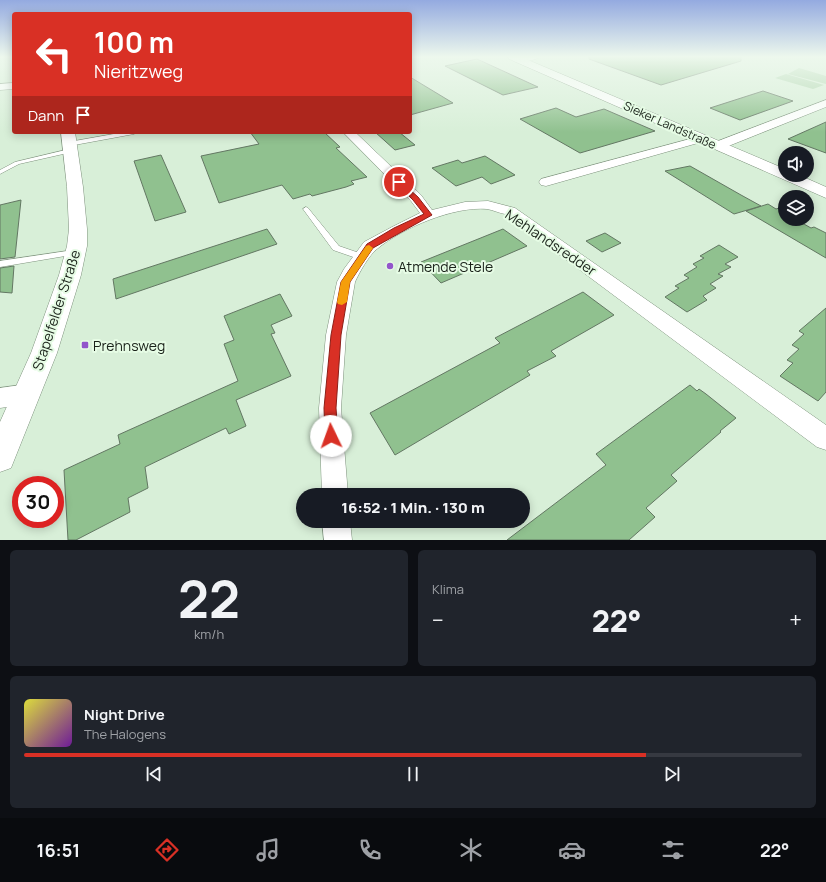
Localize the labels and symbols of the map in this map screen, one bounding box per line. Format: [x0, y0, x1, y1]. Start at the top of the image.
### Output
street label: Sieker Landstraße [621, 97, 719, 153]
pin [382, 165, 416, 199]
street label: Mehlandsredder [502, 204, 600, 280]
street label: Stapelfelder Straße [28, 247, 84, 373]
place label: Atmende Stele [398, 257, 493, 276]
marker: Atmende Stele [385, 261, 395, 271]
place label: Prehnsweg [93, 336, 165, 355]
marker: Prehnsweg [80, 340, 90, 350]
position arrow [310, 415, 352, 457]
speed limit sign: 30 [12, 476, 64, 528]

